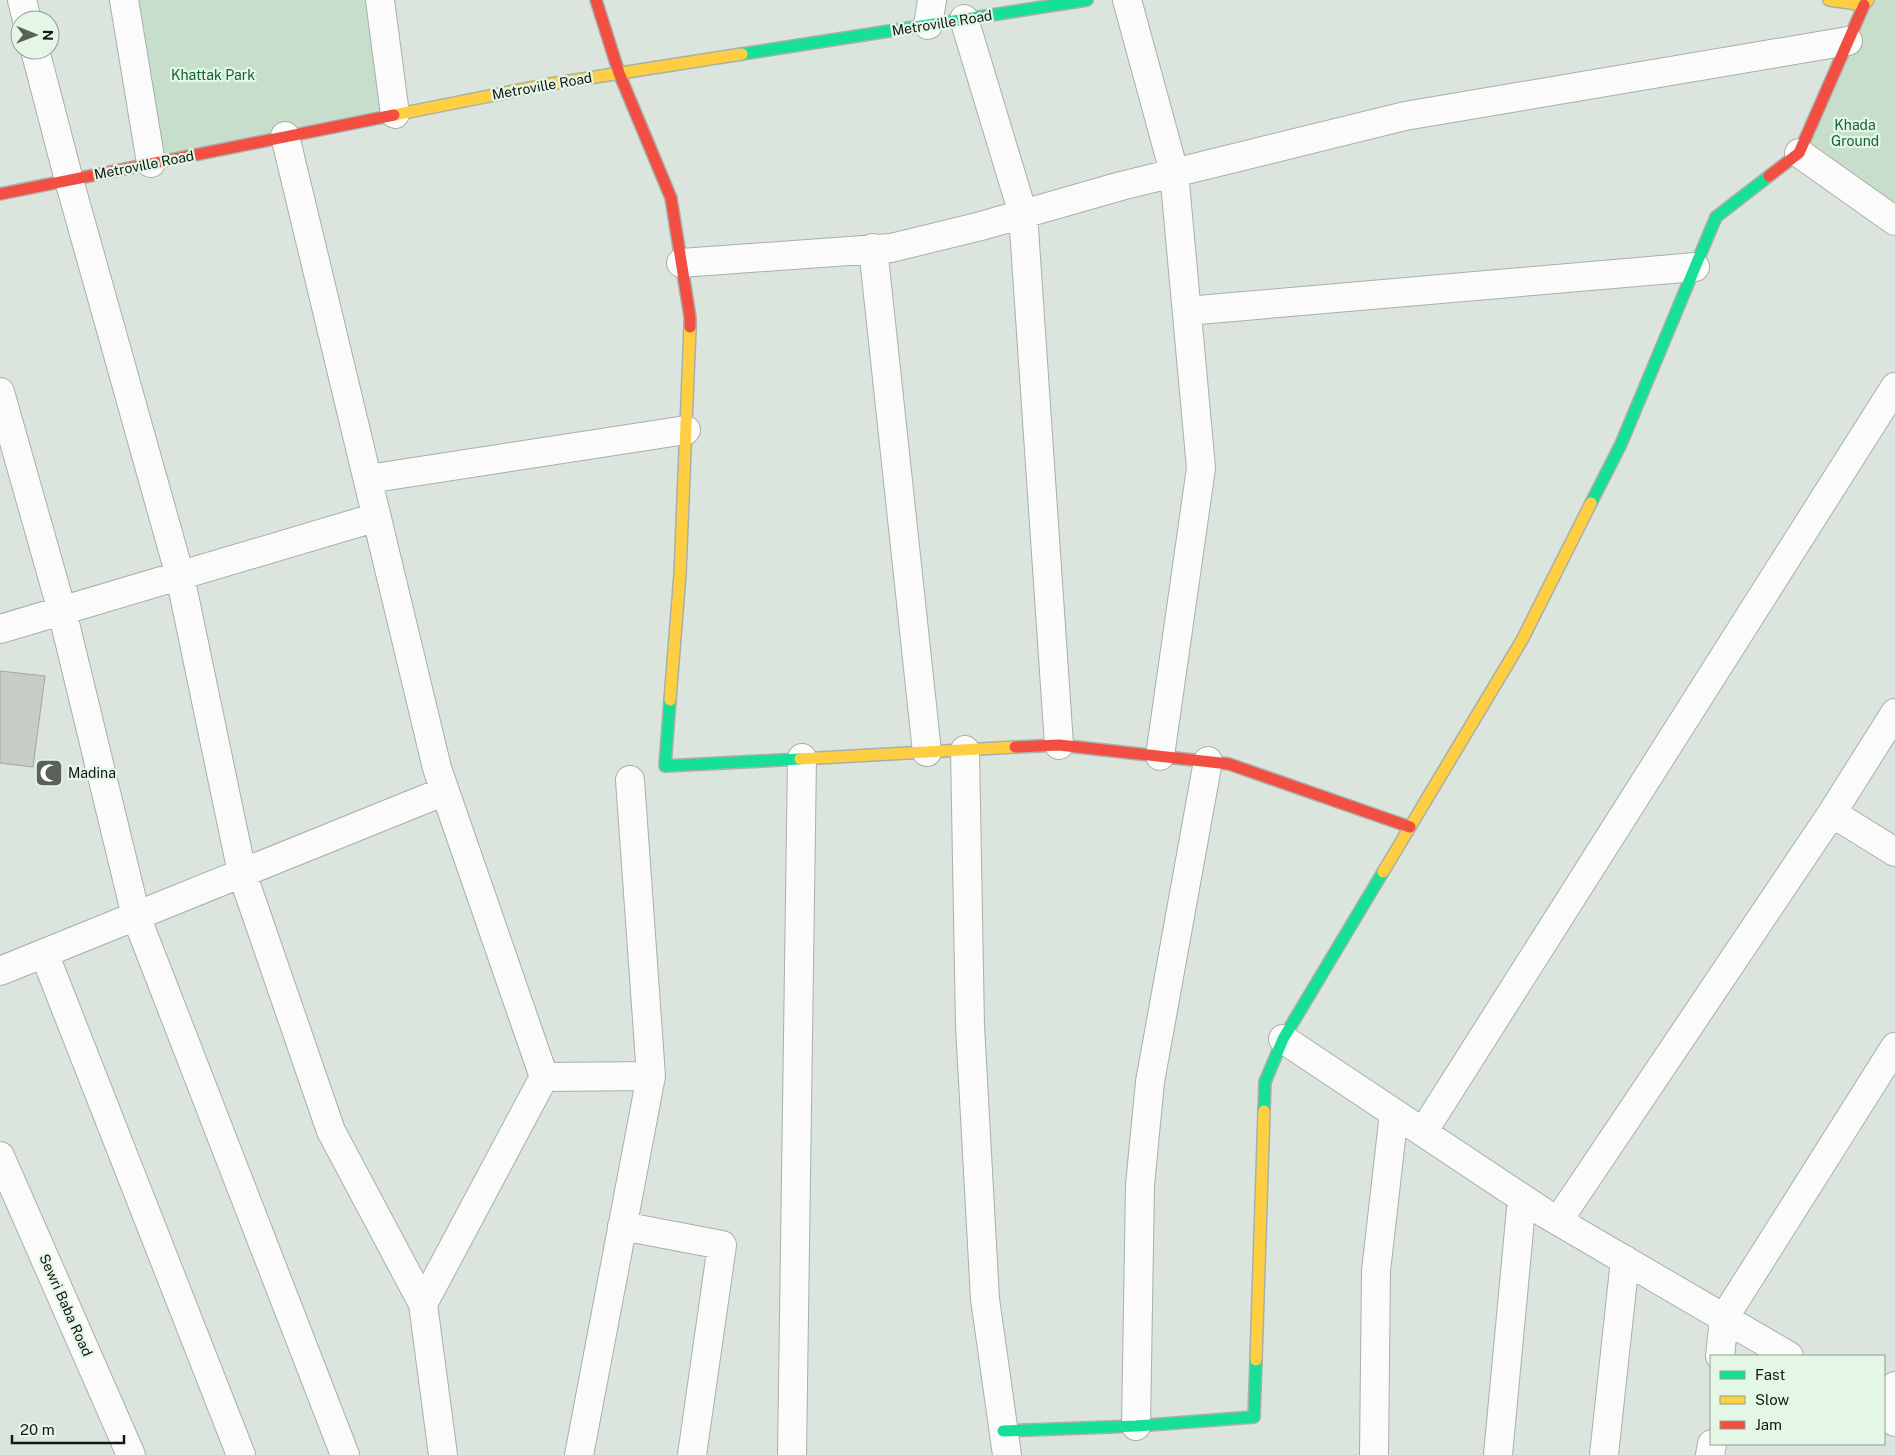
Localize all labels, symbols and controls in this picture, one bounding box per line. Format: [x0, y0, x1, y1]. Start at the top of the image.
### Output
street label: Metroville Road [891, 7, 993, 39]
north arrow [10, 10, 60, 60]
text: N [40, 30, 56, 41]
park label: Khattak Park [171, 67, 255, 83]
street label: Metroville Road [491, 69, 593, 103]
park label: Khada Ground [1831, 117, 1879, 149]
street label: Metroville Road [93, 147, 195, 183]
mosque icon: Madina [34, 758, 64, 788]
place label: Madina [68, 765, 116, 781]
street label: Sewri Baba Road [36, 1251, 96, 1359]
legend [1710, 1355, 1885, 1445]
text: Fast [1755, 1366, 1785, 1383]
text: Slow [1755, 1391, 1790, 1408]
scale bar [12, 1412, 125, 1444]
text: Jam [1755, 1416, 1782, 1433]
text: 20 m [20, 1421, 55, 1438]

